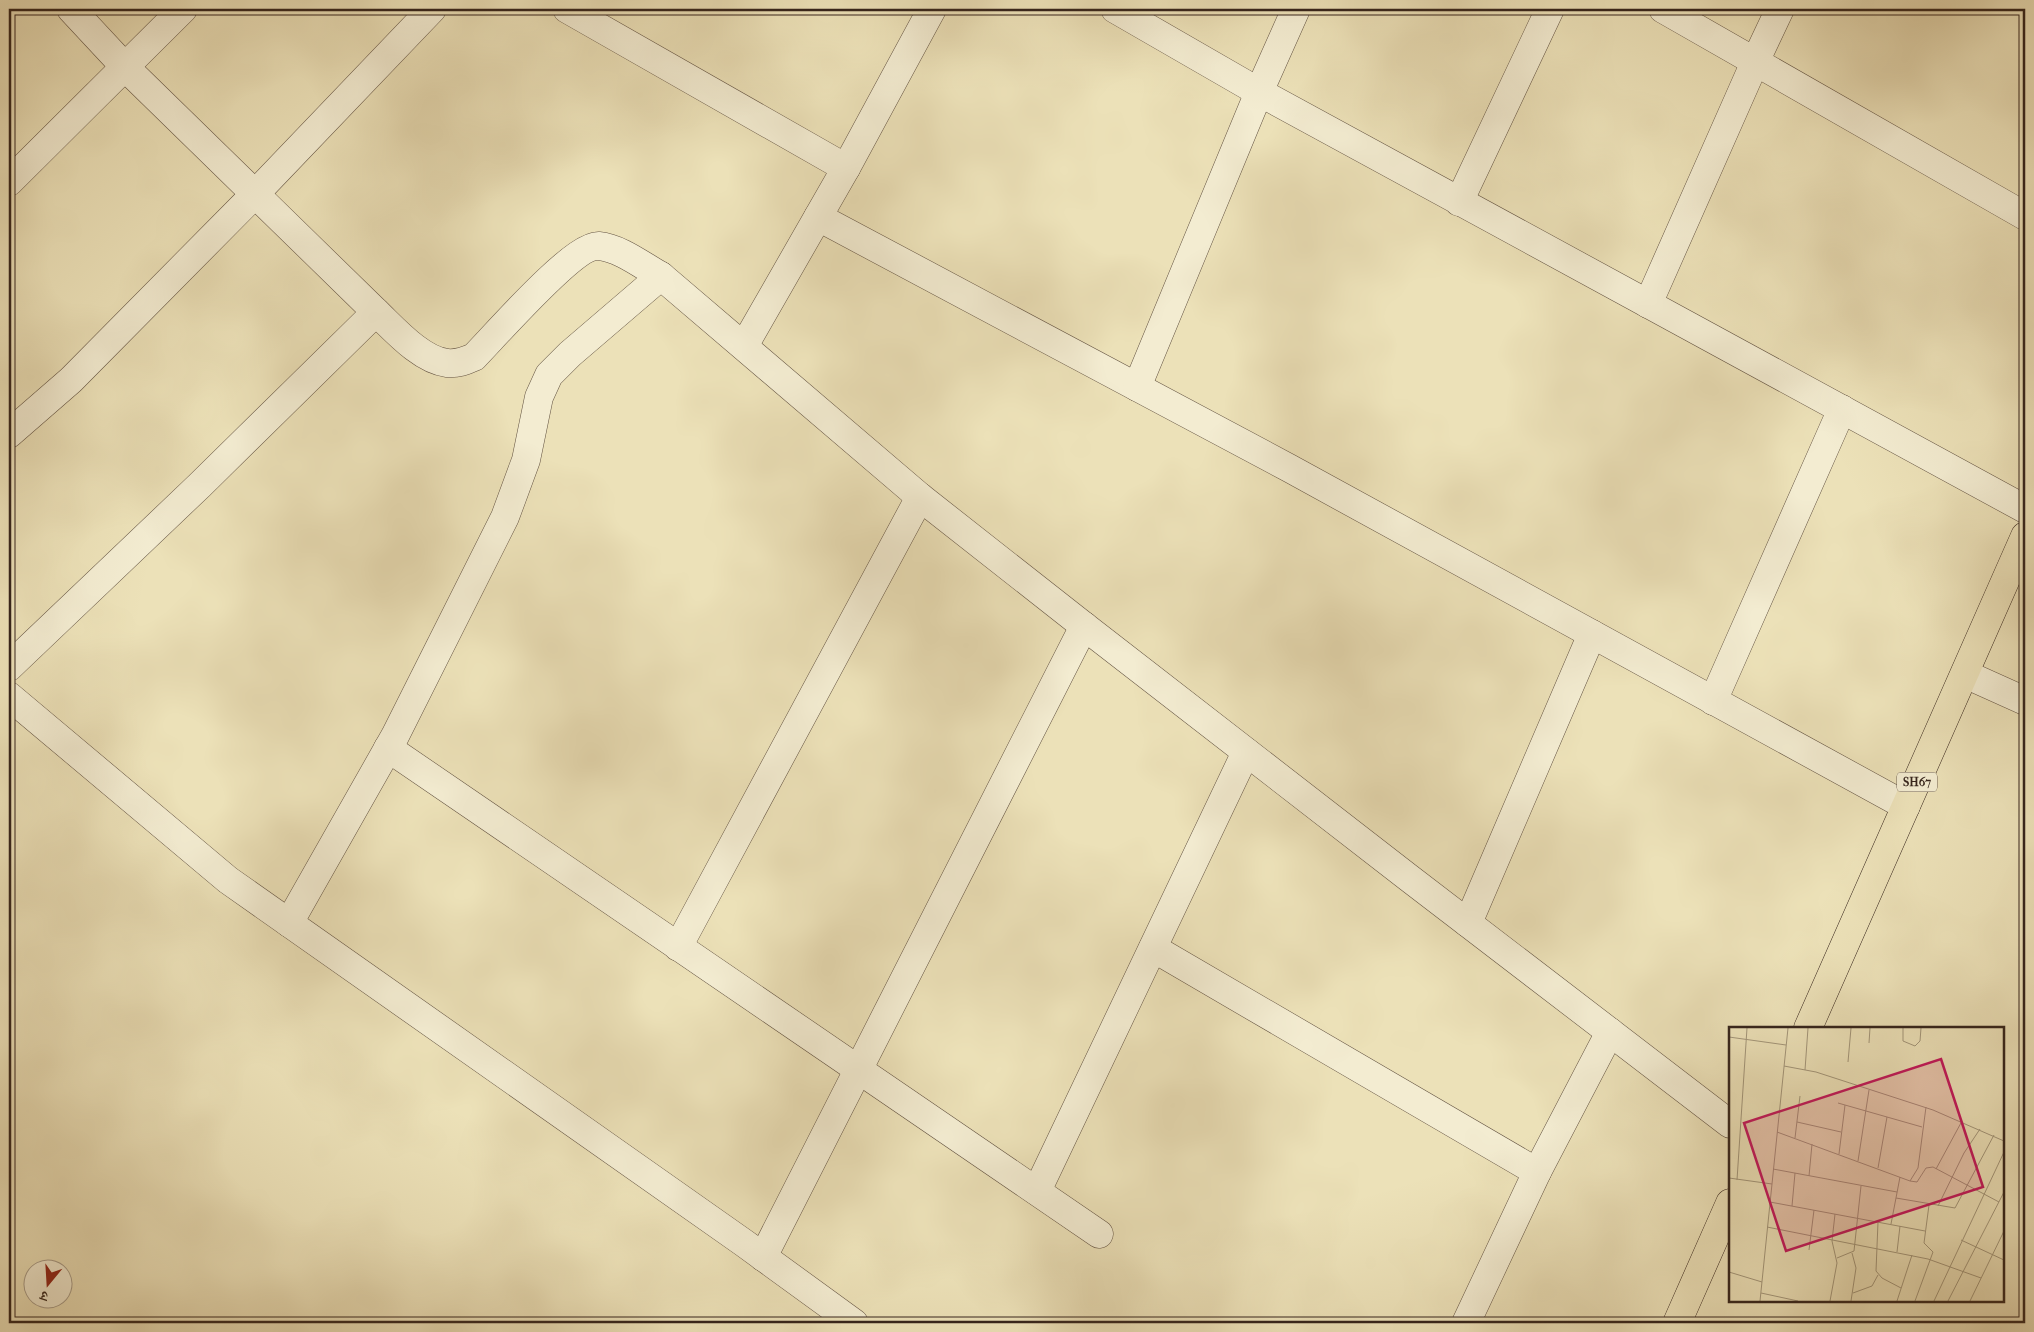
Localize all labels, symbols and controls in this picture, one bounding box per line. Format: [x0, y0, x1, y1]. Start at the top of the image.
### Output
road number: SH67 [1897, 772, 1937, 792]
inset map [1729, 1027, 2004, 1302]
north arrow [22, 1260, 72, 1310]
text: उ [37, 1286, 51, 1305]

